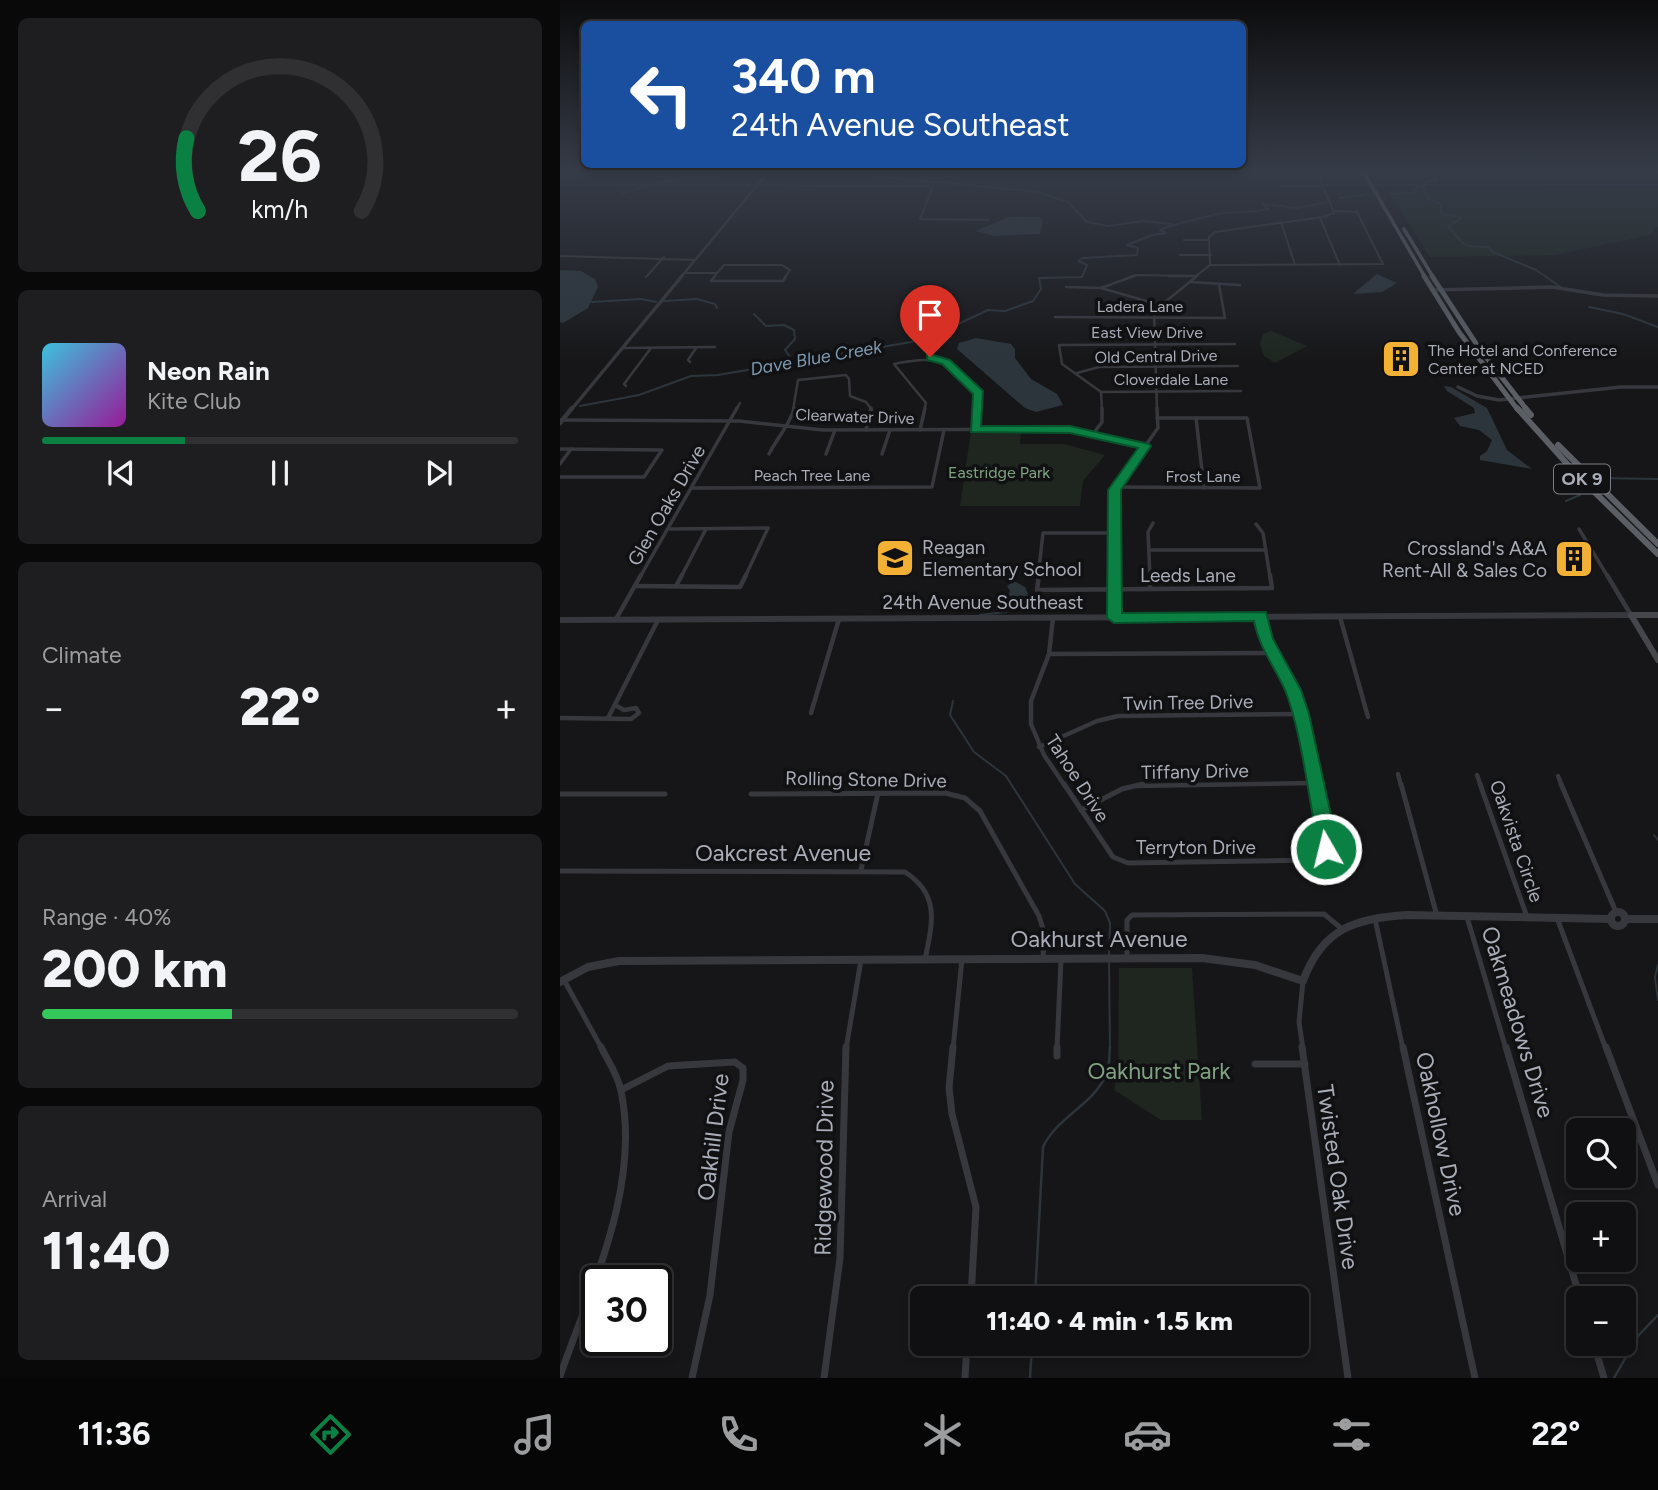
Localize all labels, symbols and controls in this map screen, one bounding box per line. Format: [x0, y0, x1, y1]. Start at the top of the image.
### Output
text: 340 m [731, 46, 875, 105]
icon: left [616, 49, 707, 140]
text: 24th Avenue Southeast [731, 106, 1070, 144]
text: 26 [238, 112, 322, 199]
text: km/h [251, 194, 309, 224]
pin [900, 285, 960, 357]
icon: arrive [911, 296, 949, 334]
street label: Ladera Lane [1097, 297, 1183, 316]
street label: East View Drive [1091, 323, 1203, 342]
water label: Dave Blue Creek [748, 335, 885, 380]
building icon: The Hotel and Conference Center at NCED [1380, 338, 1422, 380]
place label: The Hotel and Conference Center at NCED [1428, 341, 1617, 378]
street label: Old Central Drive [1095, 346, 1218, 367]
text: Neon Rain [147, 355, 270, 387]
street label: Cloverdale Lane [1114, 370, 1228, 389]
text: Kite Club [147, 387, 241, 415]
street label: Clearwater Drive [795, 405, 915, 428]
street label: Glen Oaks Drive [623, 441, 710, 570]
icon: previous [102, 454, 140, 492]
icon: pause [261, 454, 299, 492]
icon: next [420, 454, 458, 492]
park label: Eastridge Park [948, 463, 1050, 482]
road number: OK 9 [1554, 464, 1610, 494]
street label: Peach Tree Lane [754, 466, 871, 485]
street label: Frost Lane [1166, 467, 1241, 486]
place label: Reagan Elementary School [922, 536, 1082, 581]
school or university icon: Reagan Elementary School [874, 537, 916, 579]
place label: Crossland's A&A Rent-All & Sales Co [1382, 537, 1547, 582]
building icon: Crossland's A&A Rent-All & Sales Co [1553, 538, 1595, 580]
street label: Leeds Lane [1140, 564, 1236, 587]
street label: 24th Avenue Southeast [882, 591, 1084, 614]
text: Climate [42, 641, 121, 669]
text: 22° [239, 676, 321, 738]
text: − [42, 685, 66, 731]
text: + [494, 685, 518, 731]
street label: Twin Tree Drive [1123, 690, 1253, 715]
street label: Tahoe Drive [1041, 730, 1114, 826]
street label: Tiffany Drive [1141, 759, 1249, 784]
street label: Rolling Stone Drive [785, 767, 947, 792]
street label: Oakvista Circle [1485, 777, 1548, 905]
position arrow [1289, 812, 1363, 886]
street label: Terryton Drive [1136, 836, 1256, 859]
street label: Oakcrest Avenue [695, 839, 871, 867]
text: Range · 40% [42, 903, 171, 931]
street label: Oakmeadows Drive [1476, 923, 1560, 1121]
street label: Oakhurst Avenue [1010, 925, 1188, 953]
text: 200 km [42, 938, 228, 1000]
street label: Oakhollow Drive [1410, 1049, 1472, 1219]
park label: Oakhurst Park [1087, 1057, 1231, 1085]
street label: Oakhill Drive [691, 1072, 735, 1202]
street label: Ridgewood Drive [808, 1080, 840, 1256]
street label: Twisted Oak Drive [1311, 1083, 1365, 1271]
map controls [1566, 1118, 1636, 1356]
button: search [1566, 1118, 1636, 1188]
text: Arrival [42, 1185, 107, 1213]
button: + [1566, 1202, 1636, 1272]
text: 11:40 [42, 1220, 170, 1282]
speed limit sign: 30 [581, 1265, 672, 1356]
button: − [1566, 1286, 1636, 1356]
text: 11:40 · 4 min · 1.5 km [986, 1305, 1233, 1337]
icon: directions [306, 1410, 355, 1459]
icon: music [510, 1410, 559, 1459]
icon: phone [714, 1410, 763, 1459]
icon: climate [918, 1410, 967, 1459]
icon: car [1123, 1410, 1172, 1459]
icon: filters [1327, 1410, 1376, 1459]
text: 11:36 [78, 1415, 151, 1453]
text: 22° [1531, 1415, 1580, 1453]

